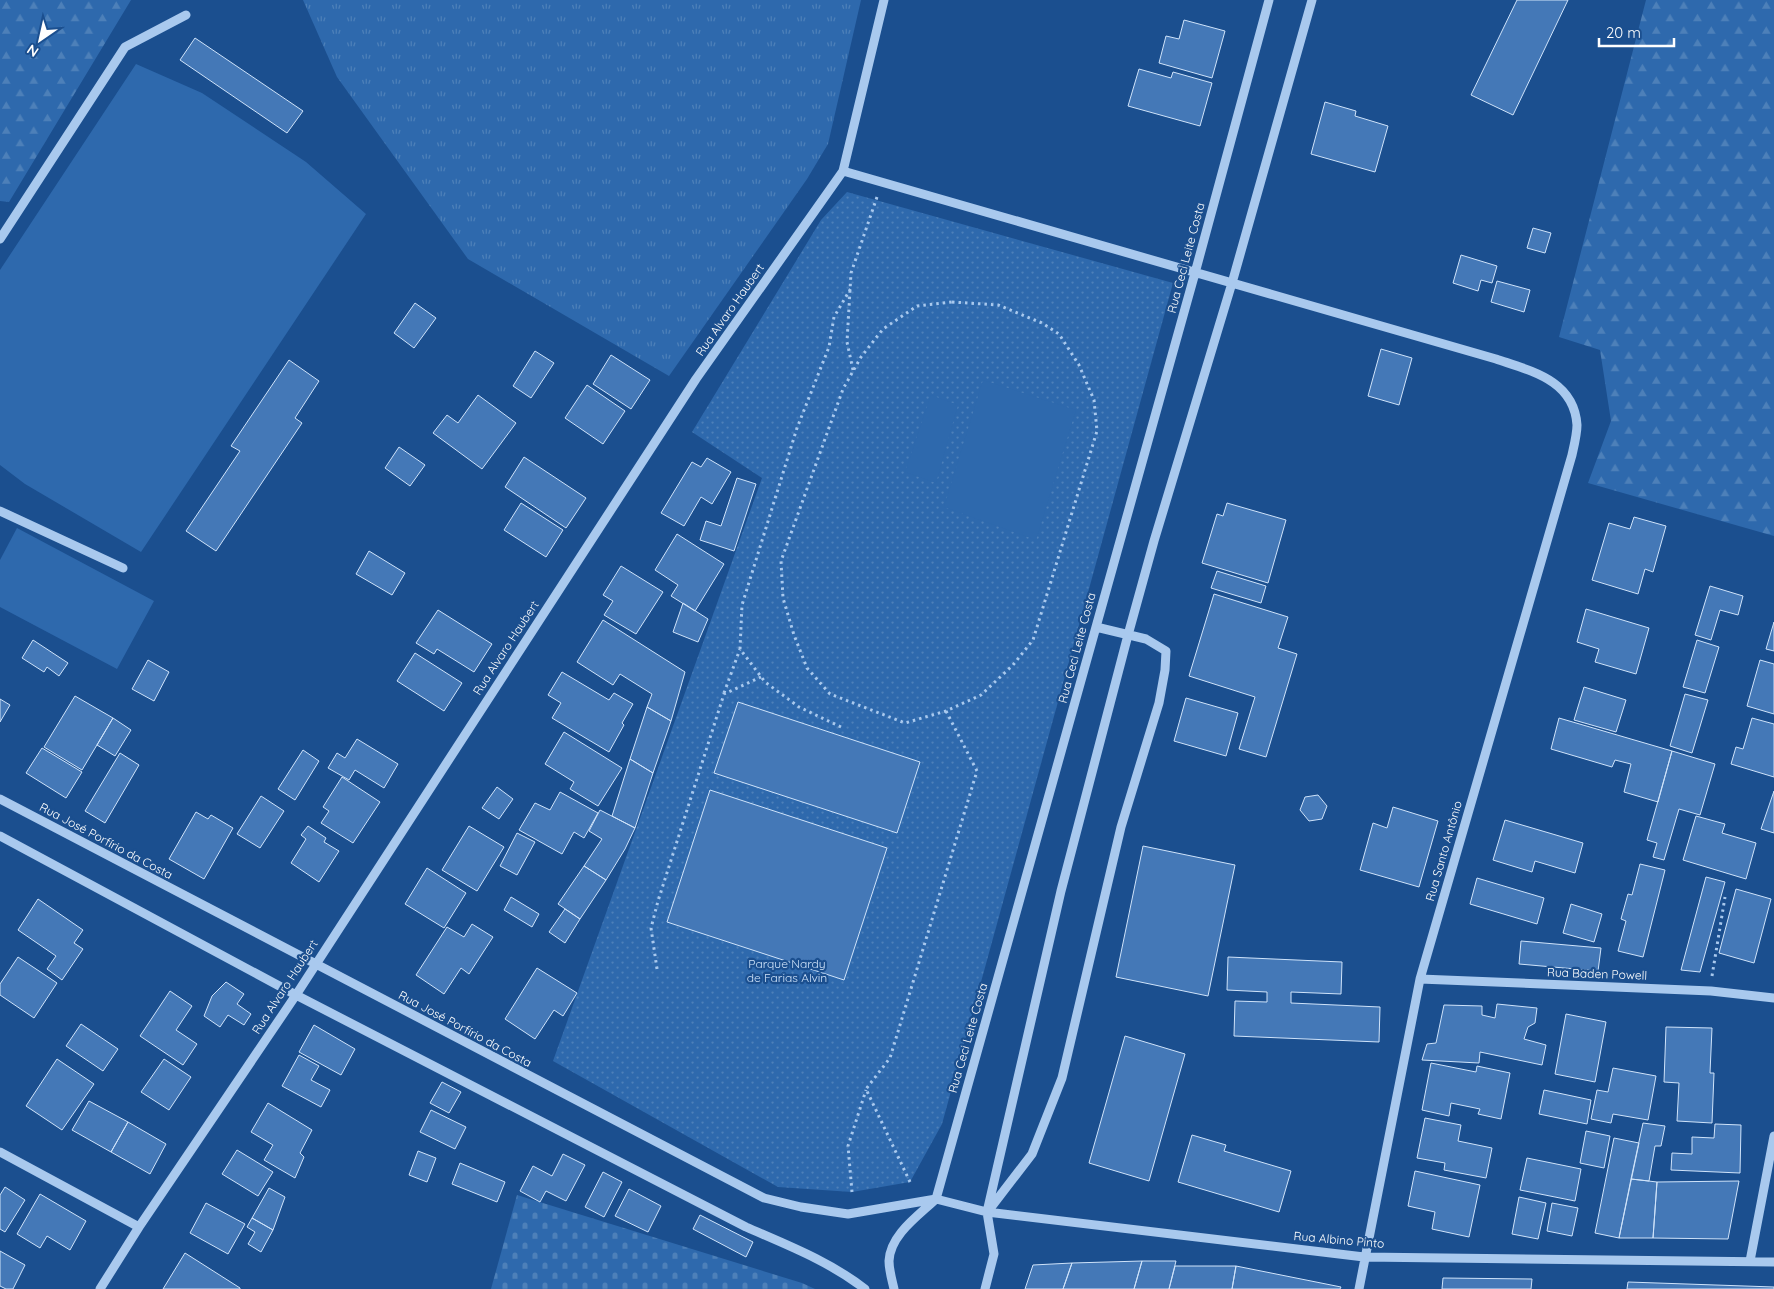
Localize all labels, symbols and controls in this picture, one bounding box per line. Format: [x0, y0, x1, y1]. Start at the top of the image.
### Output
north arrow [15, 15, 65, 65]
scale bar [1599, 15, 1674, 47]
text: 20 m [1606, 23, 1641, 42]
text: N [23, 40, 42, 61]
street label: Rua Ceci Leite Costa [1164, 201, 1207, 315]
street label: Rua Alvaro Haubert [692, 261, 767, 359]
street label: Rua Ceci Leite Costa [1055, 591, 1098, 705]
street label: Rua Alvaro Haubert [470, 598, 542, 698]
street label: Rua José Porfírio da Costa [37, 799, 175, 882]
street label: Rua Santo Antônio [1422, 799, 1465, 903]
street label: Rua Alvaro Haubert [249, 937, 321, 1037]
park label: Parque Nardy de Farias Alvin [747, 956, 827, 985]
street label: Rua Baden Powell [1547, 964, 1647, 983]
street label: Rua Ceci Leite Costa [945, 981, 990, 1095]
street label: Rua José Porfírio da Costa [396, 987, 534, 1070]
street label: Rua Albino Pinto [1293, 1228, 1385, 1251]

